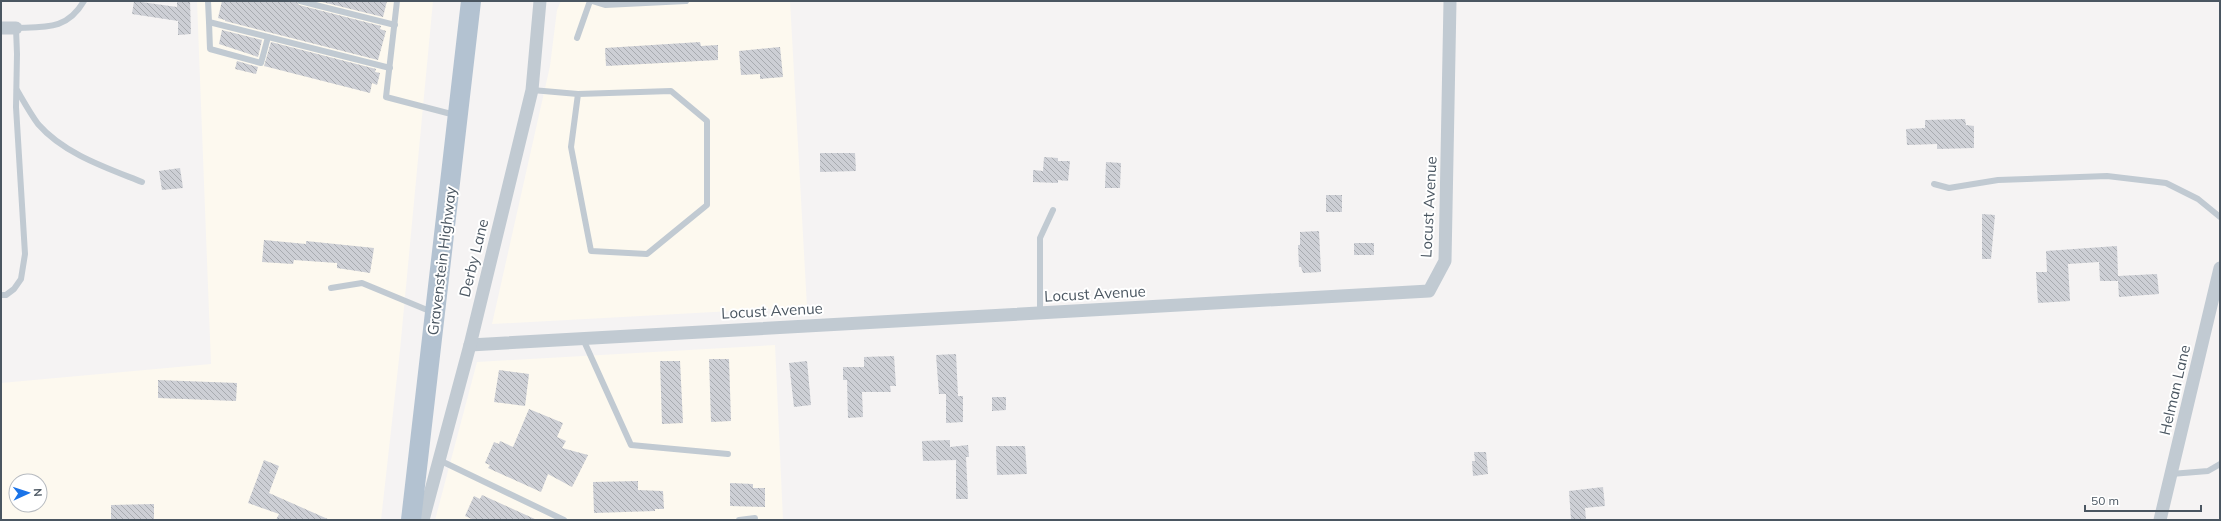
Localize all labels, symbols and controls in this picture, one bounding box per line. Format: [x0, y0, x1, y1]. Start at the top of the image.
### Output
street label: Locust Avenue [1416, 156, 1441, 258]
street label: Gravenstein Highway [423, 185, 460, 336]
street label: Derby Lane [455, 217, 492, 299]
street label: Locust Avenue [1044, 281, 1146, 306]
street label: Locust Avenue [721, 298, 823, 323]
street label: Helman Lane [2155, 343, 2194, 437]
north arrow [8, 473, 48, 513]
scale bar [2085, 487, 2201, 513]
text: N [31, 488, 45, 497]
text: 50 m [2091, 493, 2119, 508]

